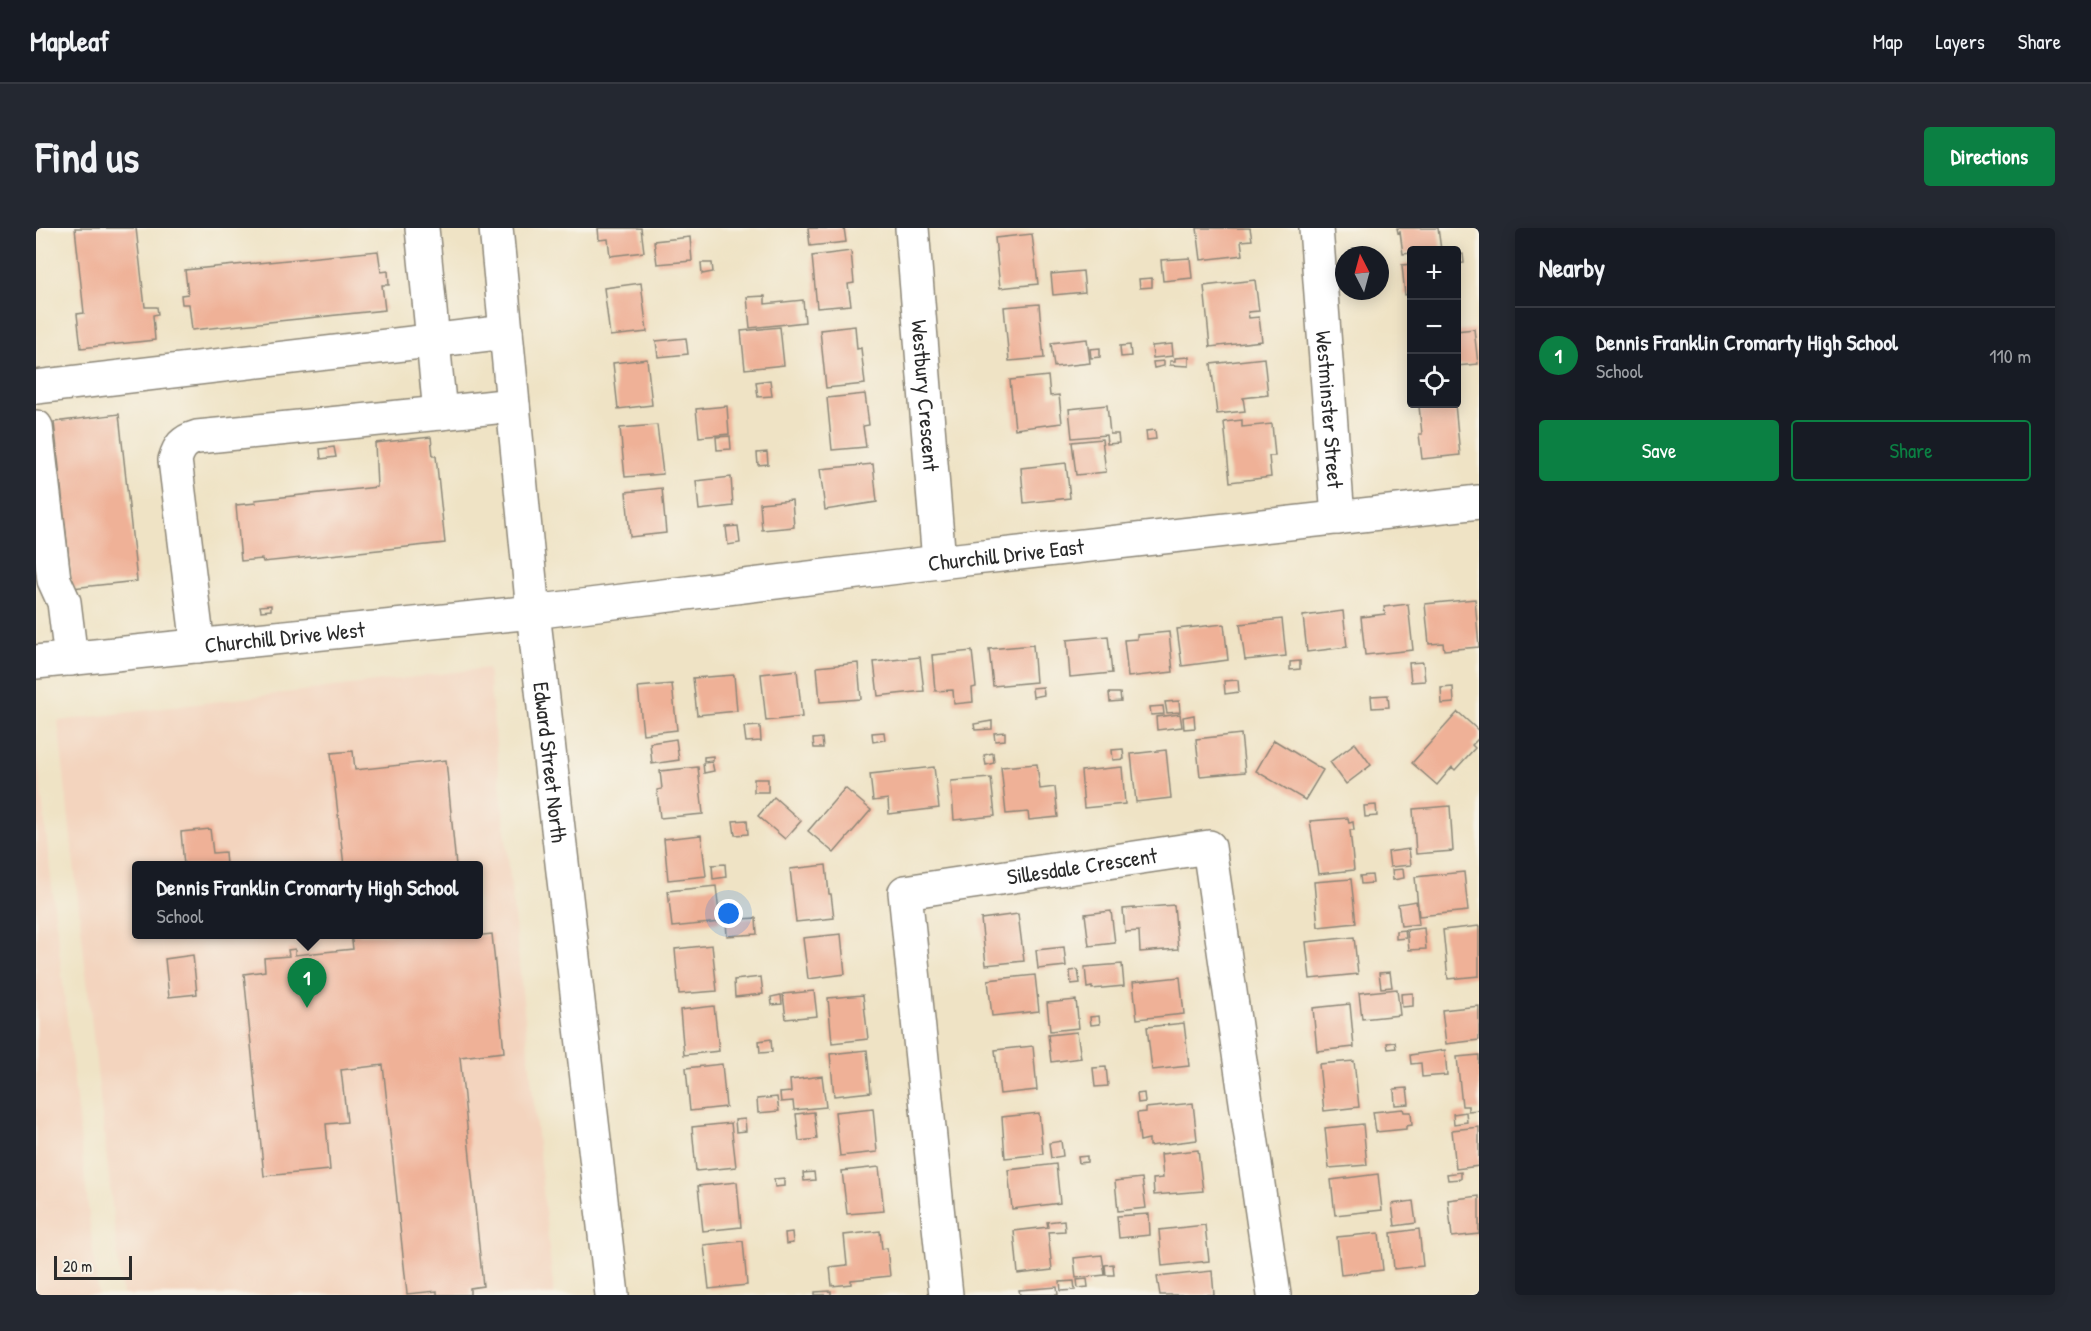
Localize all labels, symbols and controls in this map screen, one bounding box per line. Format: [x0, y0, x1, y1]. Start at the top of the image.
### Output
text: Mapleaf [30, 22, 109, 60]
text: Map [1873, 27, 1902, 56]
text: Layers [1935, 27, 1985, 56]
text: Share [2018, 27, 2061, 56]
button: Directions [1924, 127, 2055, 186]
text: Find us [36, 128, 139, 185]
north arrow [1335, 246, 1389, 300]
map controls [1407, 246, 1461, 408]
button: + [1407, 246, 1461, 300]
text: Nearby [1539, 250, 1605, 285]
button: − [1407, 300, 1461, 354]
street label: Westbury Crescent [904, 319, 947, 473]
text: Dennis Franklin Cromarty High School [1596, 327, 1898, 357]
street label: Westminster Street [1309, 330, 1351, 490]
text: 1 [1555, 342, 1562, 369]
text: 110 m [1989, 342, 2031, 369]
button: locate [1407, 354, 1461, 408]
text: School [1596, 357, 1643, 384]
button: Save [1539, 420, 1779, 481]
button: Share [1791, 420, 2031, 481]
street label: Churchill Drive East [926, 531, 1086, 578]
street label: Churchill Drive West [203, 614, 367, 660]
street label: Edward Street North [526, 680, 575, 844]
street label: Sillesdale Crescent [1005, 840, 1159, 892]
popup [132, 861, 483, 939]
text: Dennis Franklin Cromarty High School [157, 872, 458, 902]
your location [714, 899, 743, 928]
text: School [157, 902, 203, 929]
pin: 1 [288, 958, 326, 1008]
scale bar [54, 1253, 132, 1280]
text: 20 m [63, 1255, 92, 1277]

